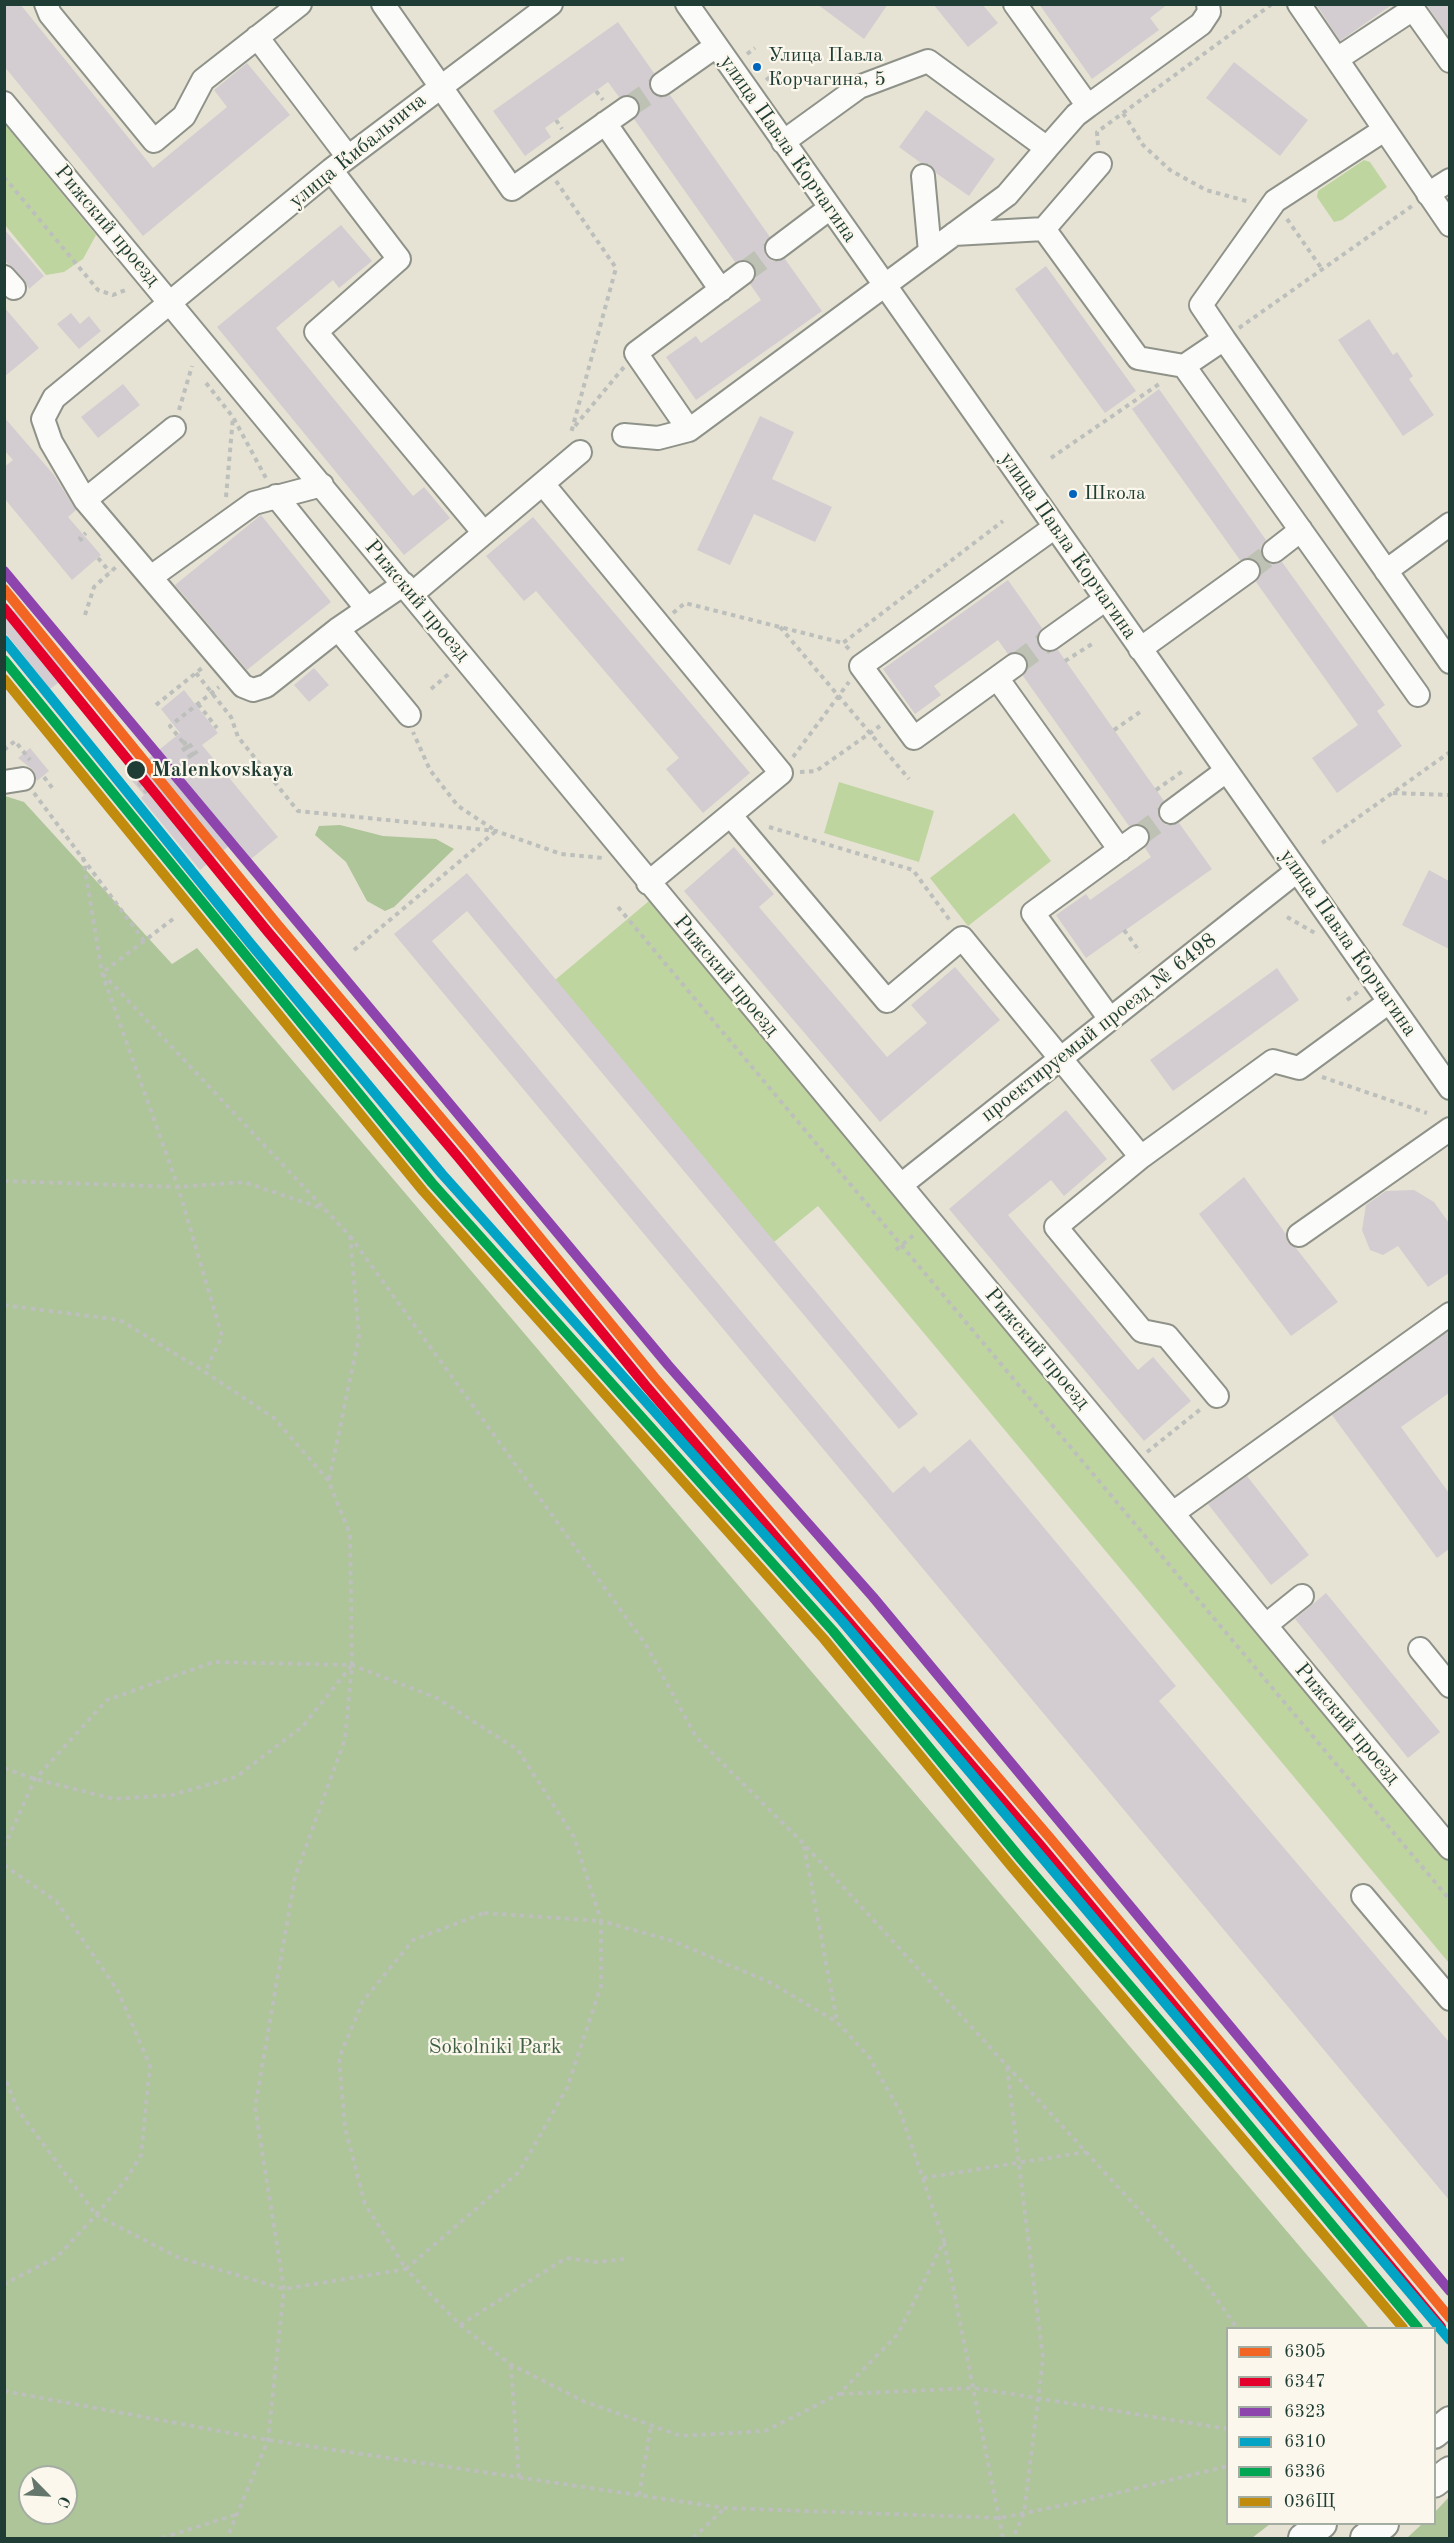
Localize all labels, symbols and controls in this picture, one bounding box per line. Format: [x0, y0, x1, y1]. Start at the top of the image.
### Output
place label: Улица Павла Корчагина, 5 [768, 44, 886, 91]
street label: улица Павла Корчагина [714, 50, 862, 248]
marker: Улица Павла Корчагина, 5 [751, 61, 763, 73]
street label: улица Кибальчича [284, 88, 432, 214]
street label: Рижский проезд [49, 160, 165, 292]
street label: улица Павла Корчагина [994, 447, 1142, 645]
place label: Школа [1084, 482, 1146, 506]
marker: Школа [1067, 488, 1079, 500]
street label: Рижский проезд [359, 535, 475, 667]
place label: Malenkovskaya [152, 757, 293, 783]
marker: Malenkovskaya [125, 759, 147, 781]
street label: улица Павла Корчагина [1274, 844, 1422, 1042]
street label: Рижский проезд [668, 910, 784, 1042]
street label: проектируемый проезд № 6498 [976, 928, 1222, 1128]
street label: Рижский проезд [979, 1283, 1095, 1415]
street label: Рижский проезд [1289, 1658, 1405, 1790]
park label: Sokolniki Park [428, 2034, 562, 2060]
legend [1226, 2327, 1436, 2525]
text: 6305 [1284, 2343, 1326, 2361]
text: 6347 [1284, 2373, 1326, 2391]
text: 6323 [1284, 2403, 1326, 2421]
text: 6310 [1284, 2433, 1326, 2451]
text: 6336 [1284, 2463, 1326, 2481]
north arrow [18, 2465, 78, 2525]
text: С [53, 2493, 72, 2510]
text: 036Щ [1284, 2493, 1335, 2511]

